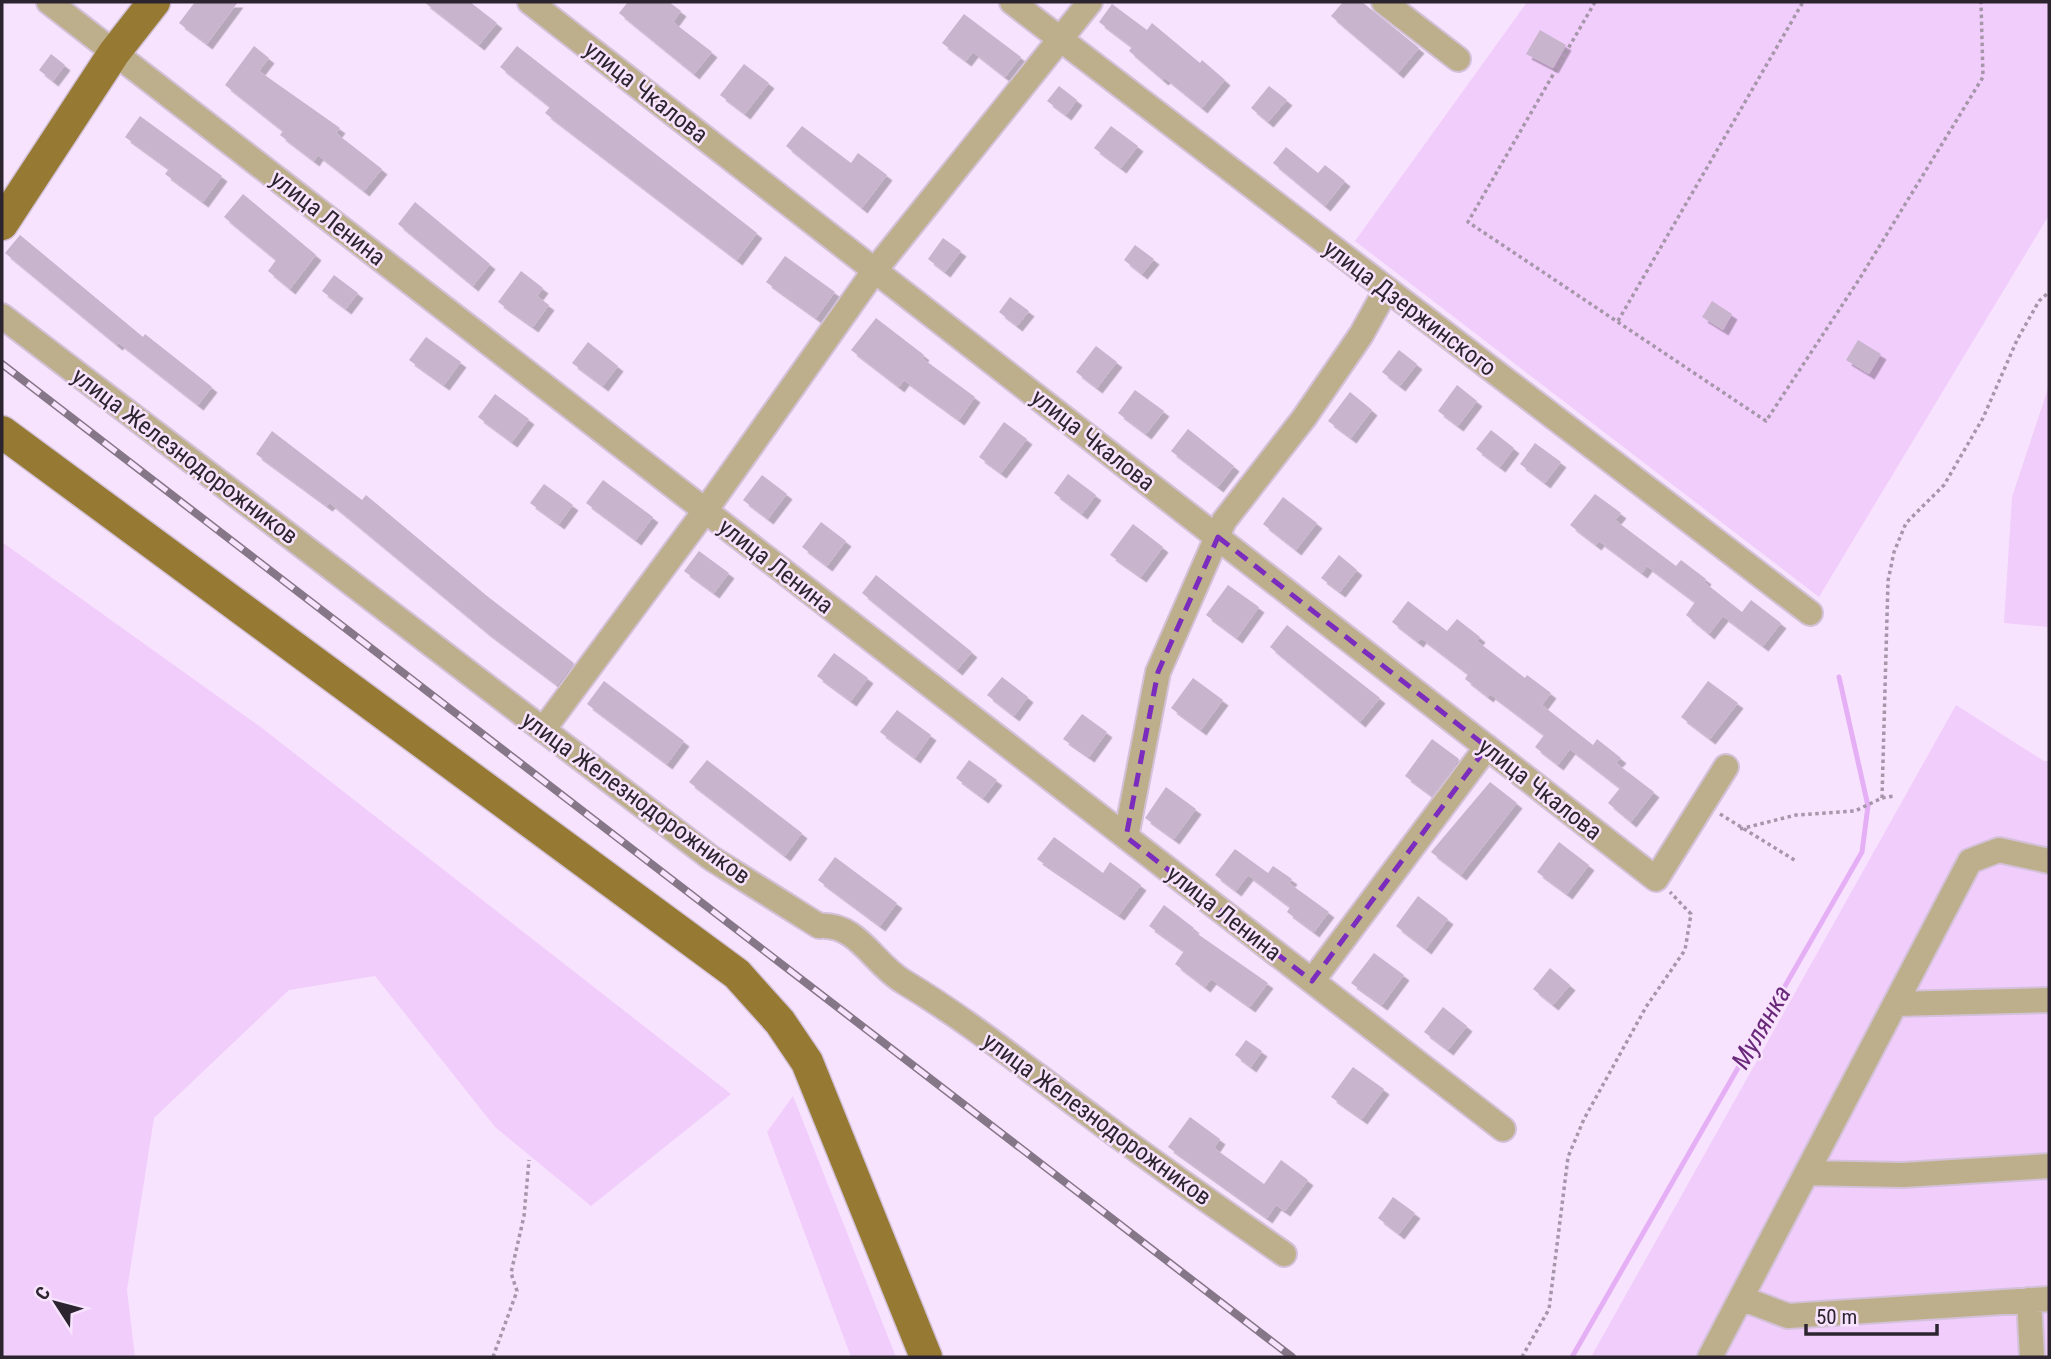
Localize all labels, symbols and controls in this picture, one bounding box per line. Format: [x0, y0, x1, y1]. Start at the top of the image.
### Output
street label: улица Чкалова [579, 35, 713, 149]
street label: улица Ленина [265, 165, 391, 271]
street label: улица Дзержинского [1318, 234, 1502, 382]
street label: улица Железнодорожников [67, 362, 303, 550]
street label: улица Чкалова [1026, 383, 1160, 497]
street label: улица Ленина [713, 513, 839, 619]
street label: улица Железнодорожников [516, 706, 756, 890]
street label: улица Чкалова [1473, 732, 1607, 846]
street label: улица Ленина [1161, 860, 1287, 966]
water label: Мулянка [1725, 980, 1797, 1074]
street label: улица Железнодорожников [977, 1027, 1217, 1211]
north arrow [21, 1268, 91, 1338]
text: С [30, 1282, 55, 1304]
scale bar [1806, 1292, 1937, 1336]
text: 50 m [1816, 1305, 1857, 1329]

